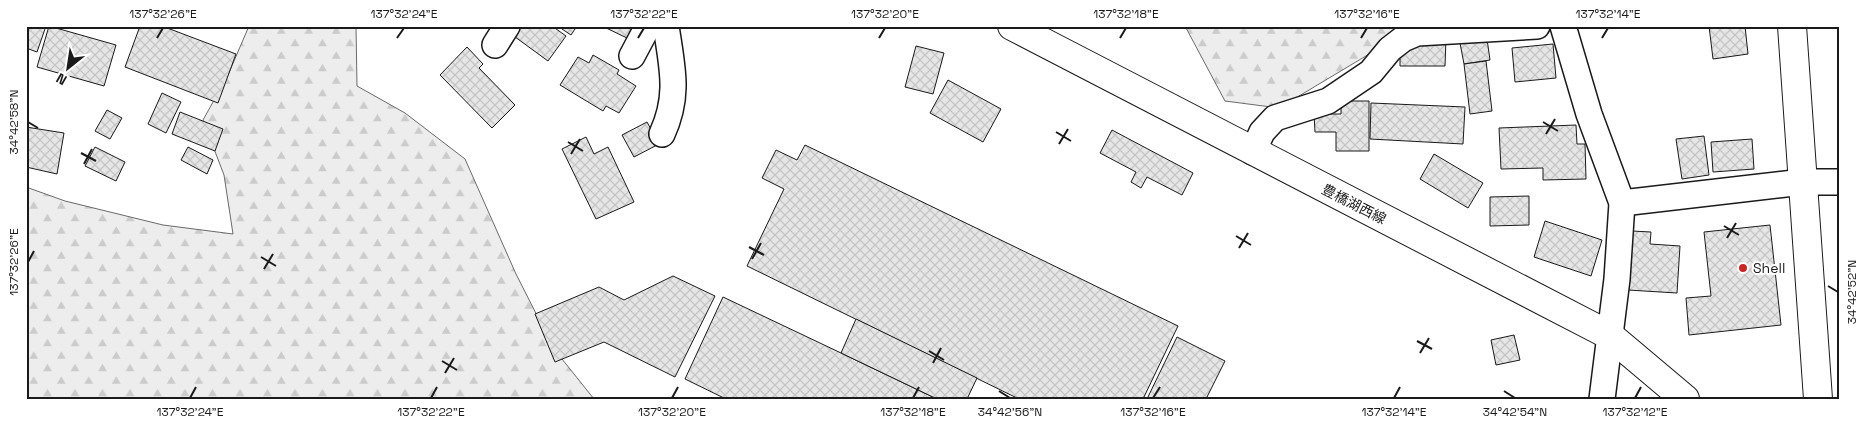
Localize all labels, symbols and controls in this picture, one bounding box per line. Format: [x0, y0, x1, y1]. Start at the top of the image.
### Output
text: 137°32'26"E [129, 6, 197, 22]
text: 137°32'24"E [371, 6, 438, 22]
text: 137°32'22"E [610, 6, 678, 22]
text: 137°32'20"E [851, 6, 919, 22]
text: 137°32'18"E [1093, 6, 1159, 22]
text: 137°32'16"E [1334, 6, 1400, 22]
text: 137°32'14"E [1575, 6, 1641, 22]
north arrow [42, 42, 92, 92]
text: N [53, 69, 70, 89]
text: 34°42'58"N [6, 90, 22, 154]
street label: 豊橋湖西線 [1319, 180, 1389, 228]
text: 137°32'26"E [6, 228, 22, 296]
place label: Shell [1753, 259, 1785, 277]
text: 34°42'52"N [1844, 260, 1860, 324]
marker: Shell [1737, 262, 1749, 274]
text: 137°32'24"E [157, 404, 224, 420]
text: 137°32'22"E [397, 404, 465, 420]
text: 137°32'20"E [638, 404, 706, 420]
text: 137°32'18"E [880, 404, 946, 420]
text: 34°42'56"N [978, 404, 1042, 420]
text: 137°32'16"E [1120, 404, 1186, 420]
text: 137°32'14"E [1361, 404, 1427, 420]
text: 34°42'54"N [1483, 404, 1547, 420]
text: 137°32'12"E [1602, 404, 1668, 420]

